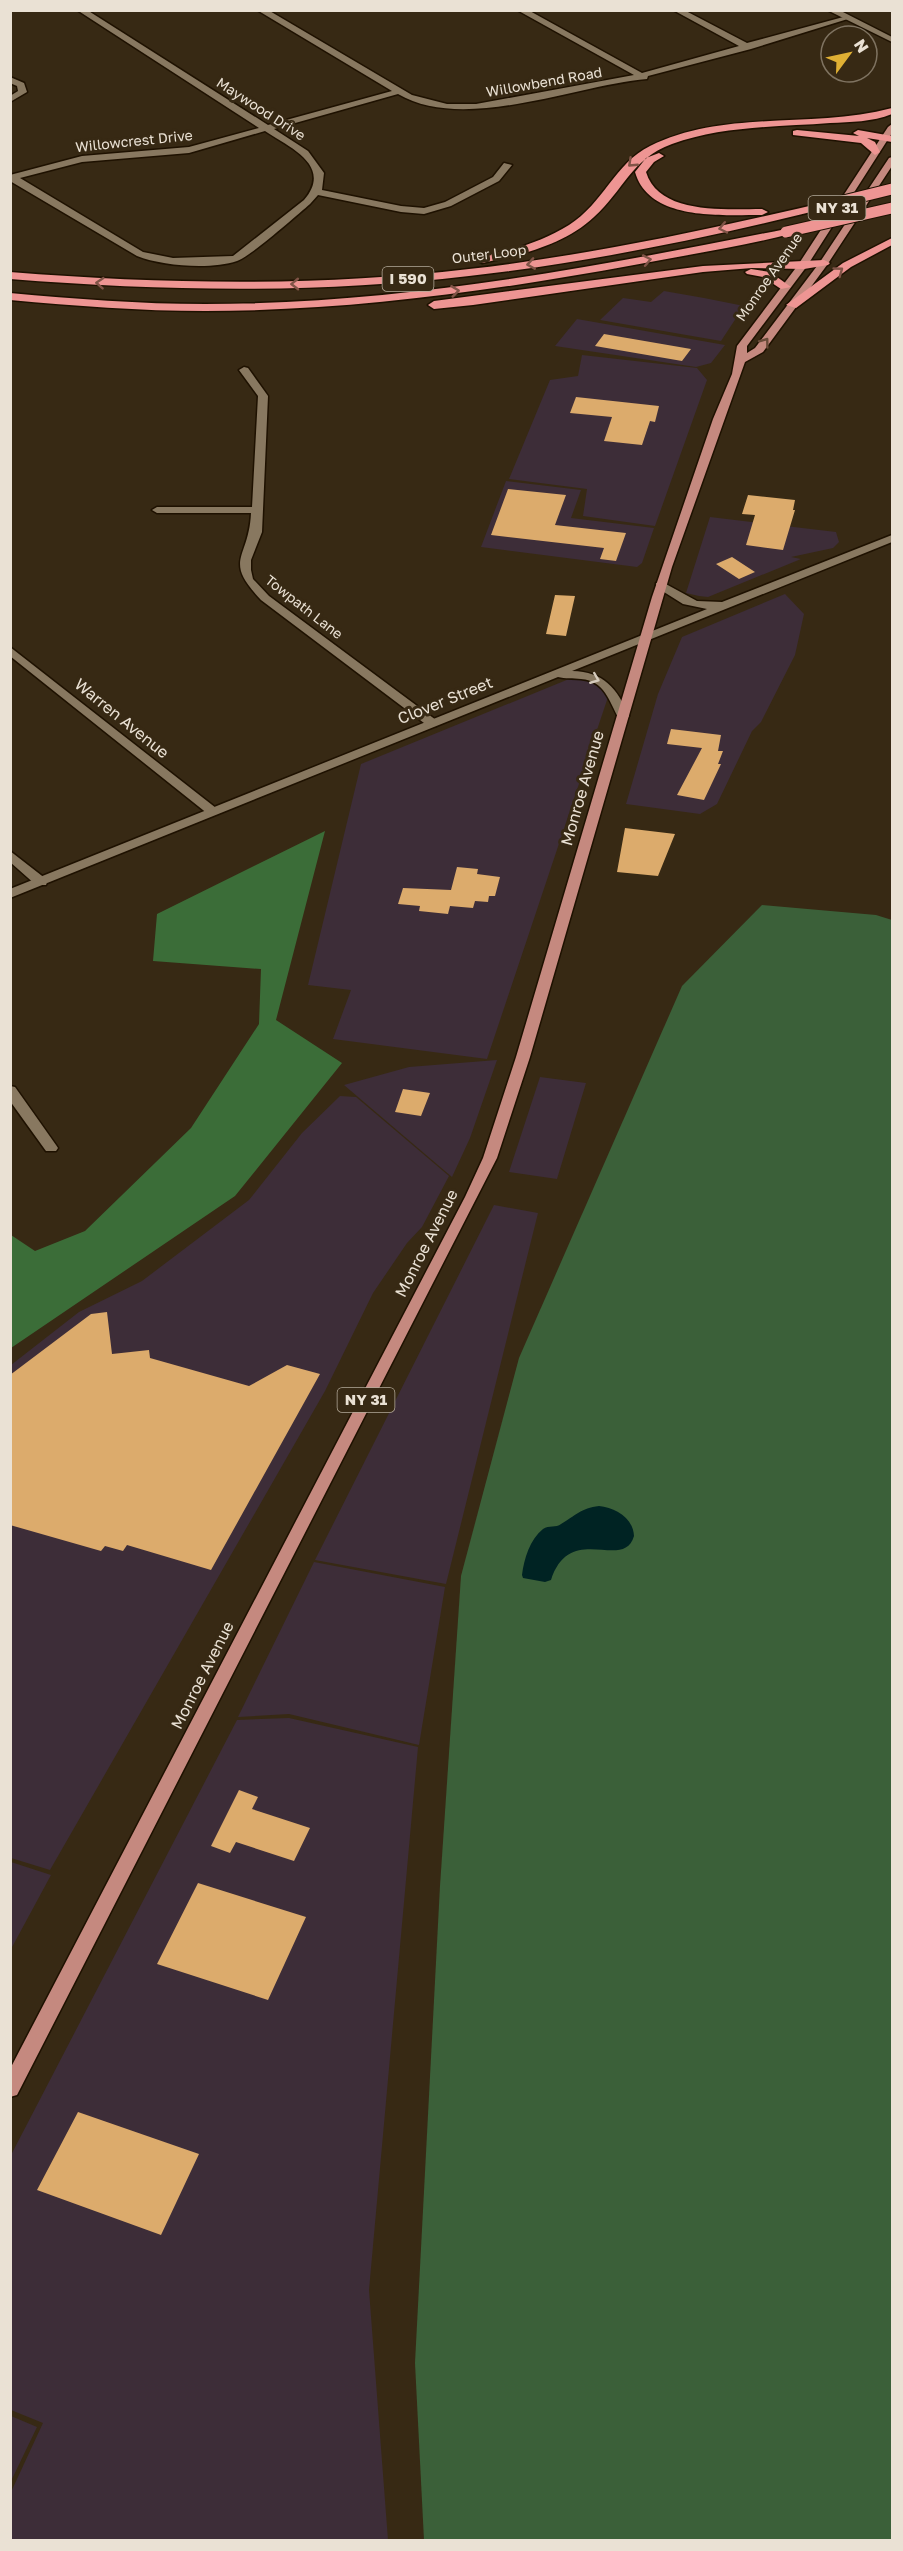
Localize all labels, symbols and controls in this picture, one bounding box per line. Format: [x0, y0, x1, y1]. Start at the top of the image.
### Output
north arrow [819, 24, 879, 84]
text: N [850, 35, 873, 56]
street label: Willowbend Road [485, 63, 603, 100]
street label: Maywood Drive [214, 74, 309, 144]
street label: Willowcrest Drive [74, 126, 193, 155]
one-way arrow [628, 156, 638, 167]
road number: NY 31 [808, 196, 866, 220]
one-way arrow [718, 221, 728, 234]
street label: Monroe Avenue [732, 229, 805, 324]
street label: Outer Loop [451, 241, 527, 266]
one-way arrow [642, 254, 652, 267]
one-way arrow [526, 257, 536, 269]
road number: I 590 [382, 267, 434, 291]
one-way arrow [833, 267, 844, 278]
one-way arrow [96, 277, 105, 290]
one-way arrow [291, 278, 300, 291]
one-way arrow [450, 285, 459, 298]
one-way arrow [758, 338, 769, 349]
street label: Towpath Lane [262, 571, 347, 642]
street label: Clover Street [395, 672, 495, 728]
one-way arrow [589, 672, 600, 684]
street label: Warren Avenue [71, 674, 173, 762]
street label: Monroe Avenue [556, 728, 608, 848]
street label: Monroe Avenue [390, 1186, 462, 1300]
road number: NY 31 [338, 1388, 394, 1412]
street label: Monroe Avenue [166, 1618, 238, 1732]

